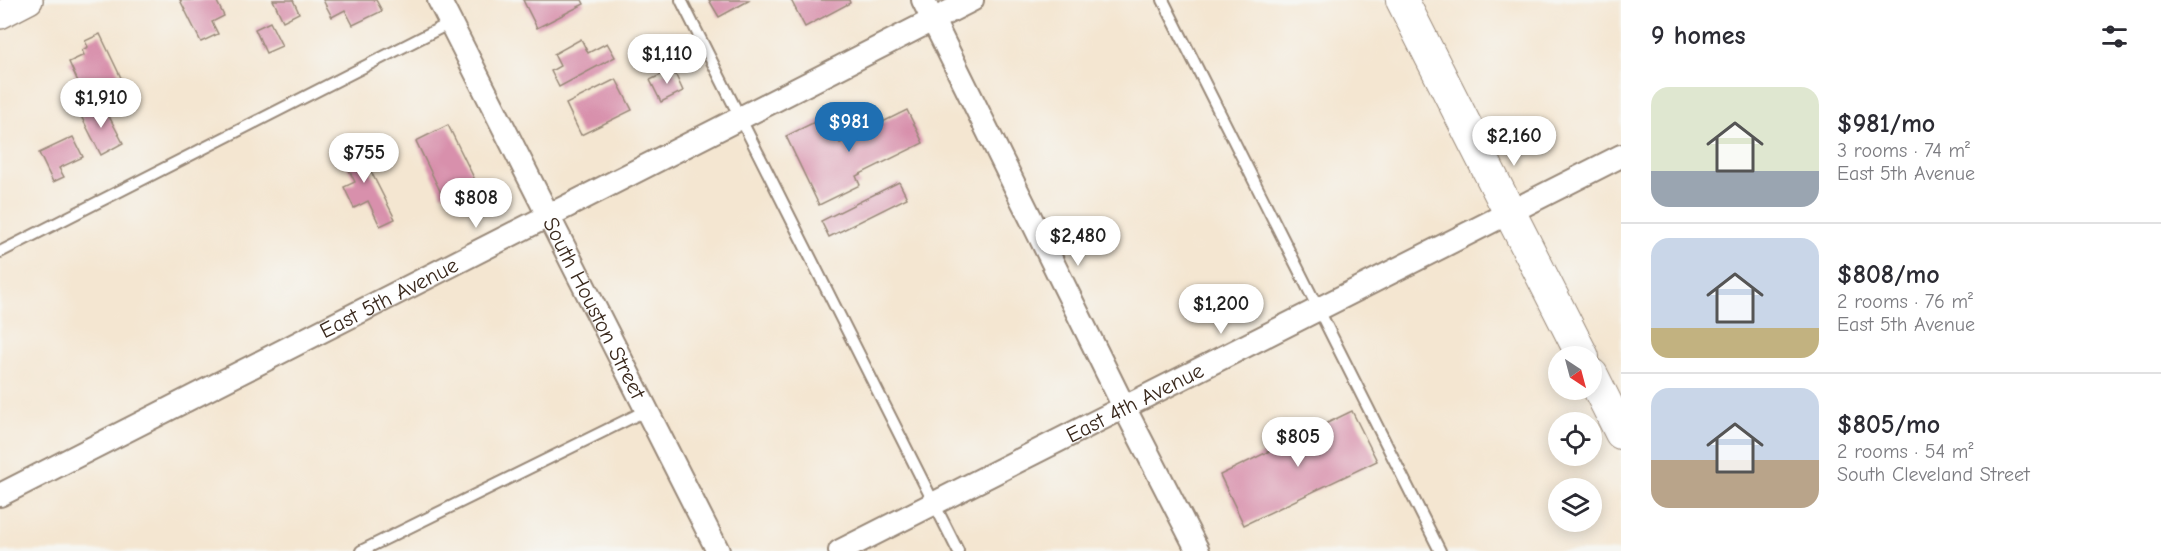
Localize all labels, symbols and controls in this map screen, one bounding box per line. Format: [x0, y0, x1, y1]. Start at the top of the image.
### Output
icon: filters [2098, 20, 2131, 53]
text: 9 homes [1651, 21, 1746, 51]
pin: $1,110 [618, 34, 716, 85]
text: $1,110 [642, 42, 692, 65]
pin: $1,910 [52, 78, 150, 129]
text: $1,910 [74, 86, 128, 109]
pin: $981 [813, 102, 885, 153]
text: $981/mo [1837, 109, 1935, 139]
text: $981 [829, 110, 869, 133]
icon: home [1699, 111, 1771, 183]
pin: $2,160 [1465, 116, 1563, 167]
text: $2,160 [1486, 124, 1542, 147]
pin: $755 [328, 133, 400, 184]
text: 3 rooms · 74 m² [1837, 139, 1970, 162]
text: $755 [343, 141, 385, 164]
text: East 5th Avenue [1837, 162, 1975, 185]
pin: $808 [440, 178, 512, 229]
text: $808 [454, 186, 498, 209]
street label: South Houston Street [537, 213, 651, 404]
pin: $2,480 [1029, 216, 1127, 267]
text: $2,480 [1050, 224, 1106, 247]
street label: East 5th Avenue [315, 252, 463, 344]
text: $808/mo [1837, 260, 1940, 290]
icon: home [1699, 262, 1771, 334]
pin: $1,200 [1172, 284, 1270, 335]
text: 2 rooms · 76 m² [1837, 290, 1973, 313]
text: $1,200 [1193, 292, 1249, 315]
text: East 5th Avenue [1837, 313, 1975, 336]
north arrow [1548, 346, 1602, 400]
map controls [1548, 346, 1602, 532]
street label: East 4th Avenue [1062, 357, 1208, 449]
text: $805/mo [1837, 410, 1940, 440]
button: locate [1548, 412, 1602, 466]
icon: home [1699, 412, 1771, 484]
pin: $805 [1262, 417, 1334, 468]
text: $805 [1276, 425, 1320, 448]
text: 2 rooms · 54 m² [1837, 440, 1973, 463]
text: South Cleveland Street [1837, 463, 2030, 486]
button: layers [1548, 478, 1602, 532]

